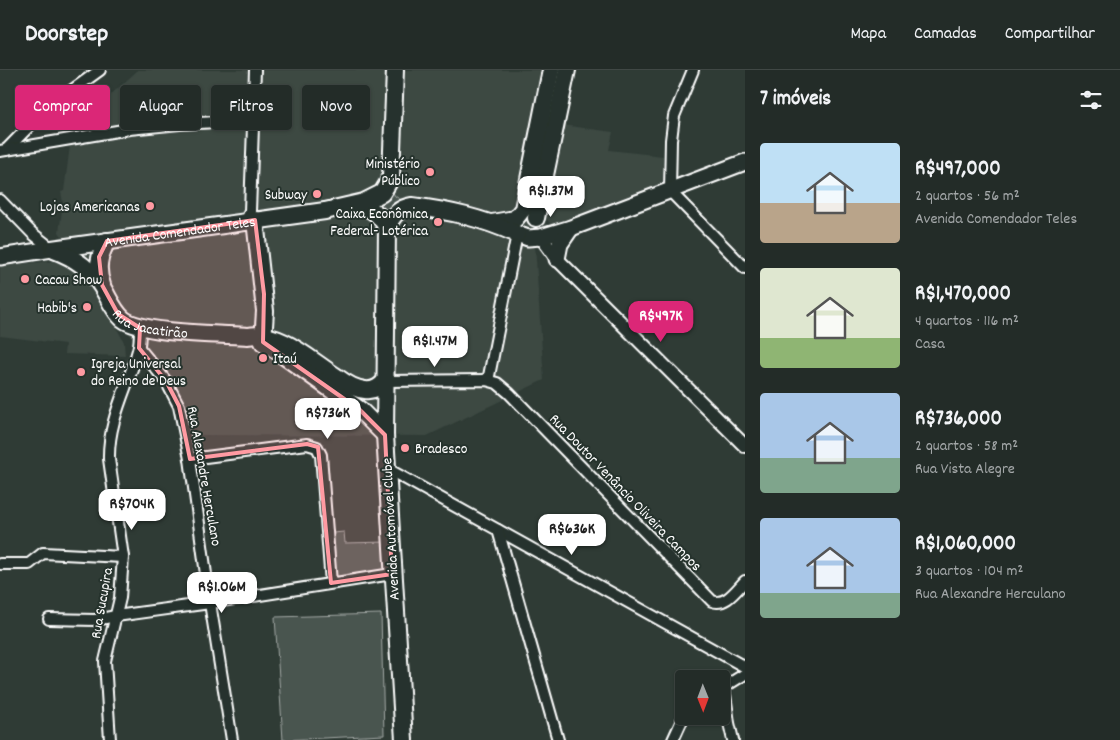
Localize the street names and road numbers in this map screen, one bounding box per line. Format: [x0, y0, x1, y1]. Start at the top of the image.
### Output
street label: Avenida Comendador Teles [103, 212, 257, 255]
street label: Rua Jacatirão [105, 305, 189, 346]
street label: Rua Alexandre Herculano [180, 405, 226, 548]
street label: Rua Doutor Venâncio Oliveira Campos [543, 410, 706, 577]
street label: Avenida Automóvel Clube [377, 457, 407, 601]
street label: Rua Sucupira [86, 565, 120, 641]

